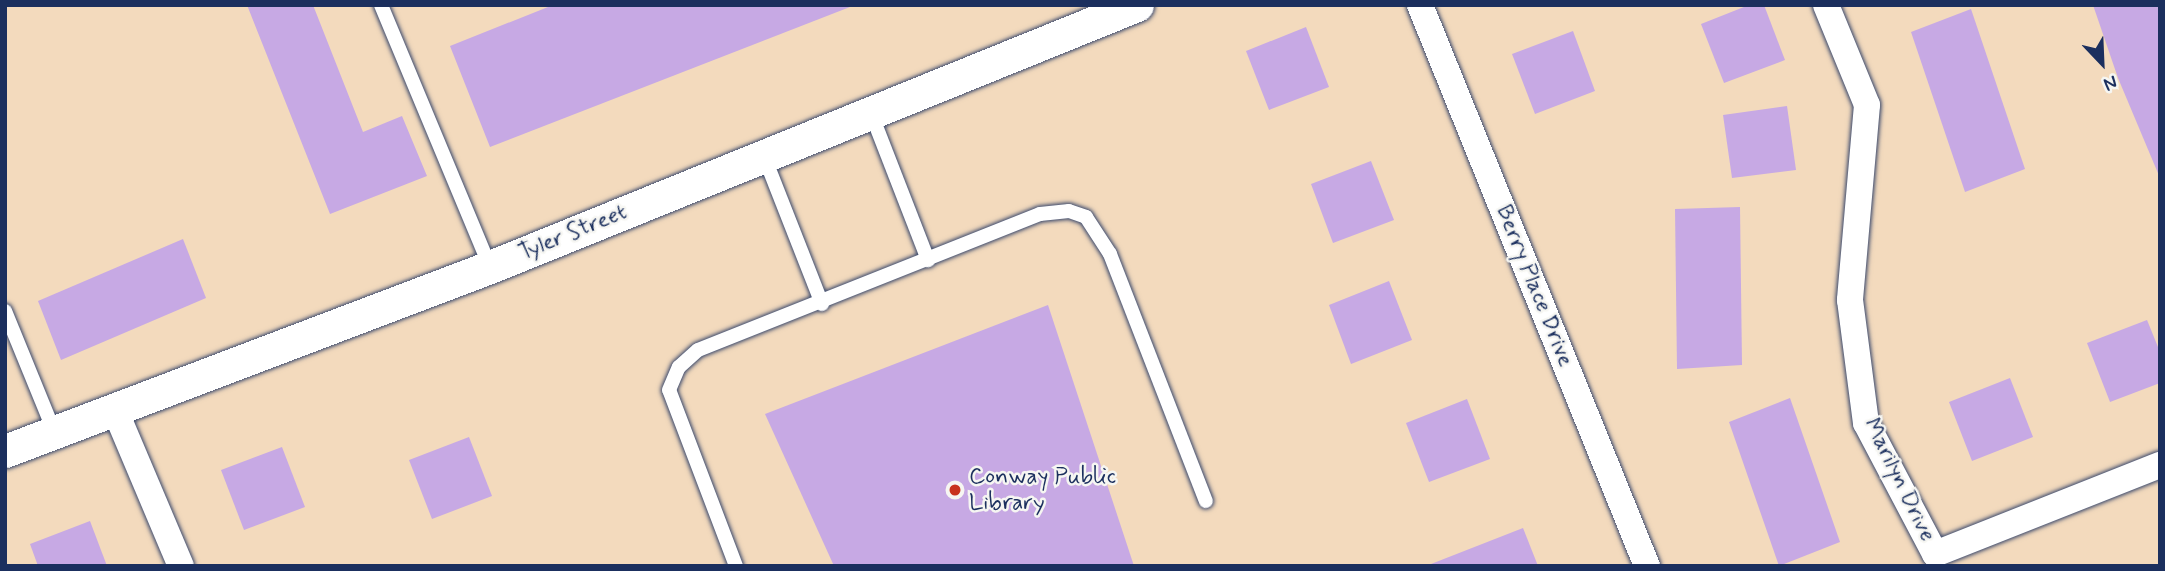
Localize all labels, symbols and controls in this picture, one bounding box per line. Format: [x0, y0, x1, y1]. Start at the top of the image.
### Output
north arrow [2067, 28, 2137, 98]
text: N [2100, 69, 2121, 97]
street label: Tyler Street [513, 198, 633, 268]
street label: Berry Place Drive [1489, 202, 1579, 370]
street label: Marilyn Drive [1858, 415, 1940, 545]
place label: Conway Public Library [969, 463, 1116, 517]
marker: Conway Public Library [947, 482, 963, 498]

